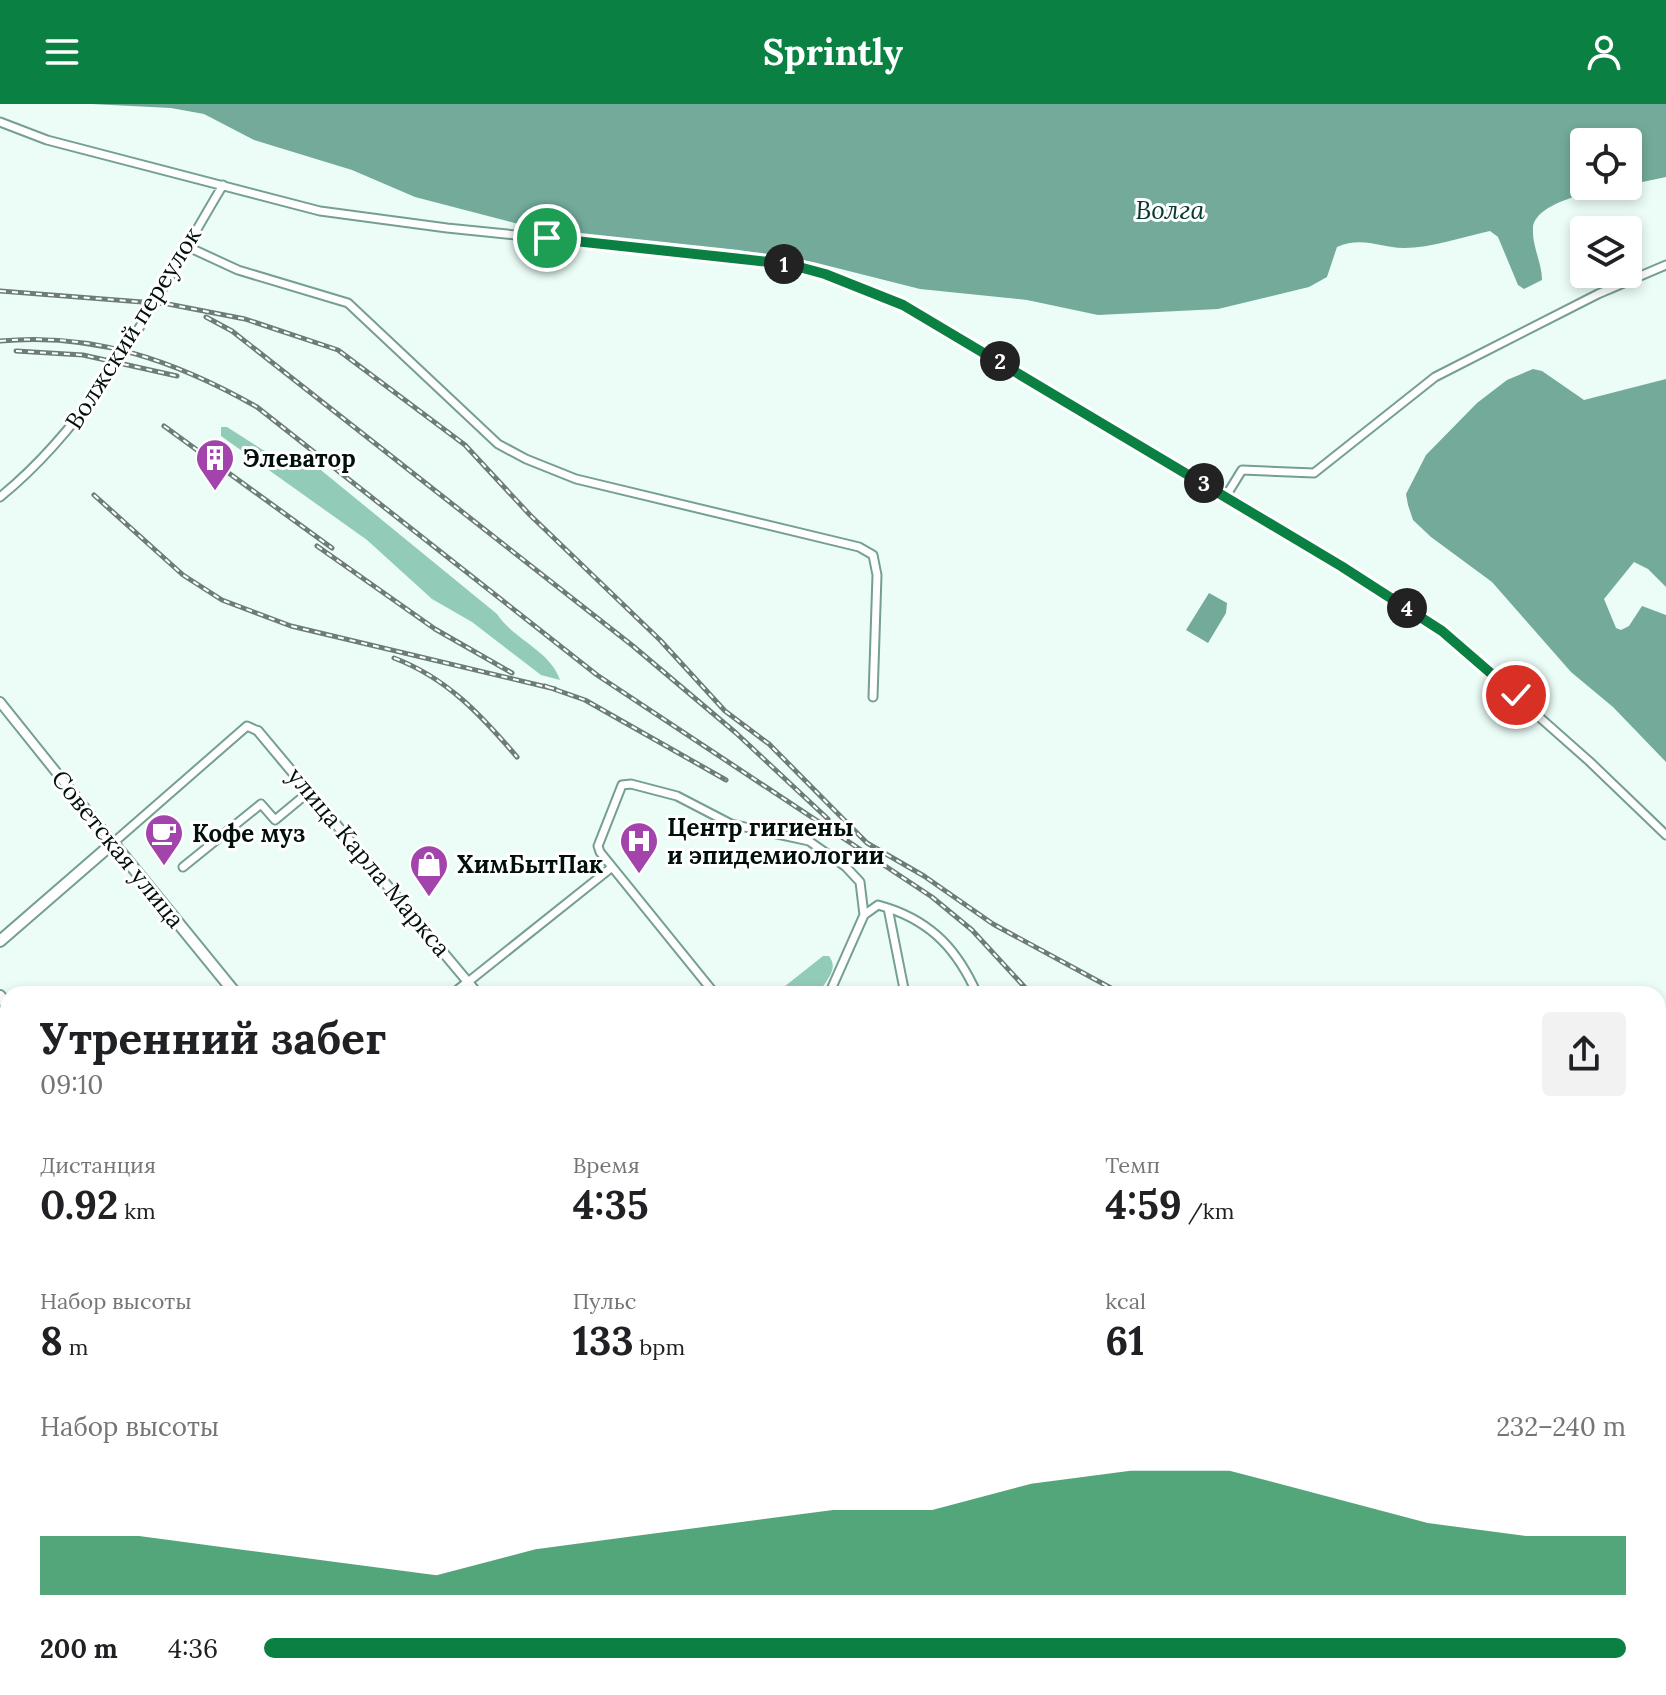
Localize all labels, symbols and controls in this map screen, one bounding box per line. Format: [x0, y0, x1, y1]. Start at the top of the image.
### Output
text: Sprintly [763, 29, 903, 75]
icon: menu [40, 30, 84, 74]
icon: person [1582, 30, 1626, 74]
map controls [1570, 128, 1642, 288]
button: locate [1570, 128, 1642, 200]
water label: Волга [1135, 193, 1206, 226]
pin [513, 204, 581, 272]
icon: arrive [525, 216, 569, 260]
button: layers [1570, 216, 1642, 288]
street label: Волжский переулок [58, 221, 208, 435]
pin: 1 [764, 244, 804, 284]
text: 1 [780, 250, 788, 278]
pin: 2 [980, 341, 1020, 381]
text: 2 [994, 347, 1006, 375]
building icon: Элеватор [194, 437, 236, 492]
place label: Элеватор [243, 443, 356, 474]
pin: 3 [1184, 463, 1224, 503]
text: 3 [1198, 469, 1210, 497]
pin: 4 [1387, 588, 1427, 628]
text: 4 [1401, 594, 1413, 622]
pin [1482, 661, 1550, 729]
icon: check [1494, 673, 1538, 717]
street label: улица Карла Маркса [281, 761, 457, 963]
street label: Советская улица [45, 764, 191, 934]
cafe icon: Кофе муз [143, 812, 185, 867]
place label: Центр гигиены и эпидемиологии [667, 812, 885, 871]
place label: Кофе муз [192, 818, 305, 849]
hospital icon: Центр гигиены и эпидемиологии [618, 820, 660, 875]
shop icon: ХимБытПак [408, 843, 450, 898]
place label: ХимБытПак [457, 849, 603, 880]
text: Утренний забег [40, 1010, 387, 1066]
button: share [1542, 1012, 1626, 1096]
text: 09:10 [40, 1068, 103, 1101]
text: Дистанция [40, 1151, 156, 1179]
text: Время [573, 1151, 640, 1179]
text: Темп [1105, 1151, 1160, 1179]
text: 0.92 [40, 1179, 118, 1230]
text: 4:35 [573, 1179, 649, 1230]
text: 4:59 [1105, 1179, 1182, 1230]
text: km [118, 1197, 156, 1225]
text: /km [1182, 1197, 1234, 1225]
text: Набор высоты [40, 1287, 192, 1315]
text: Пульс [573, 1287, 637, 1315]
text: kcal [1105, 1287, 1146, 1315]
text: 8 [40, 1315, 63, 1366]
text: 133 [573, 1315, 634, 1366]
text: 61 [1105, 1315, 1145, 1366]
text: m [63, 1333, 88, 1361]
text: bpm [634, 1333, 685, 1361]
text: Набор высоты [40, 1410, 219, 1443]
text: 232–240 m [1496, 1410, 1626, 1443]
text: 200 m [40, 1632, 118, 1665]
text: 4:36 [168, 1632, 218, 1665]

